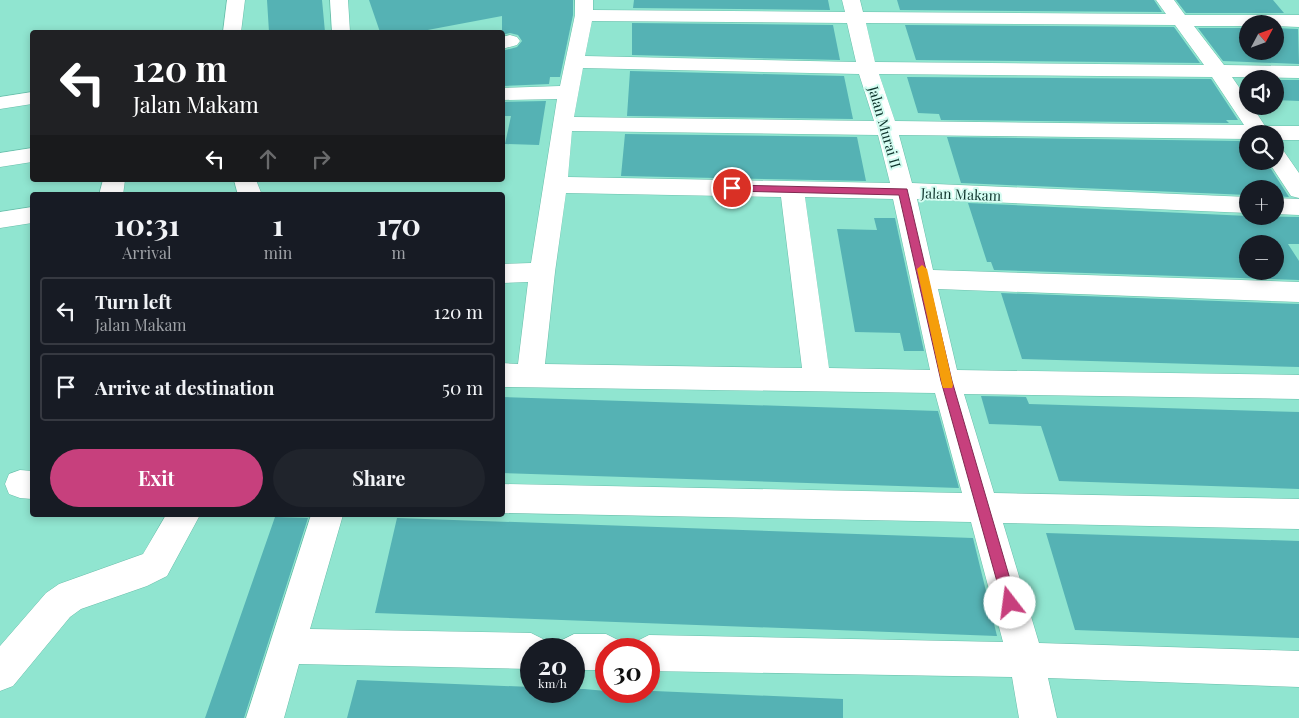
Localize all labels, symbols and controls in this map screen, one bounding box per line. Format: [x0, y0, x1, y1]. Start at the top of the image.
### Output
north arrow [1239, 15, 1284, 60]
map controls [1239, 15, 1284, 280]
text: 120 m [133, 44, 227, 91]
icon: left [50, 50, 115, 115]
button: sound [1239, 70, 1284, 115]
street label: Jalan Murai II [864, 83, 906, 170]
text: Jalan Makam [133, 89, 259, 119]
button: search [1239, 125, 1284, 170]
icon: left [201, 145, 229, 173]
icon: ahead [254, 145, 282, 173]
icon: right [307, 145, 335, 173]
pin [711, 167, 753, 209]
icon: arrive [718, 174, 746, 202]
button: + [1239, 180, 1284, 225]
street label: Jalan Makam [920, 183, 1002, 205]
text: 10:31 [114, 204, 180, 244]
text: 1 [272, 204, 284, 244]
text: 170 [376, 204, 421, 244]
button: − [1239, 235, 1284, 280]
text: Arrival [122, 242, 172, 263]
text: min [264, 242, 292, 263]
text: m [392, 242, 406, 263]
text: Turn left [95, 288, 172, 314]
icon: left [52, 297, 80, 325]
text: 120 m [434, 298, 483, 324]
text: Jalan Makam [95, 314, 187, 335]
icon: arrive [52, 373, 80, 401]
text: Arrive at destination [95, 374, 275, 400]
text: 50 m [442, 374, 483, 400]
button: Exit [50, 449, 263, 507]
button: Share [273, 449, 485, 507]
position arrow [983, 576, 1035, 628]
speed limit sign: 30 [595, 638, 660, 703]
text: 20 [538, 648, 567, 681]
text: km/h [538, 675, 567, 691]

